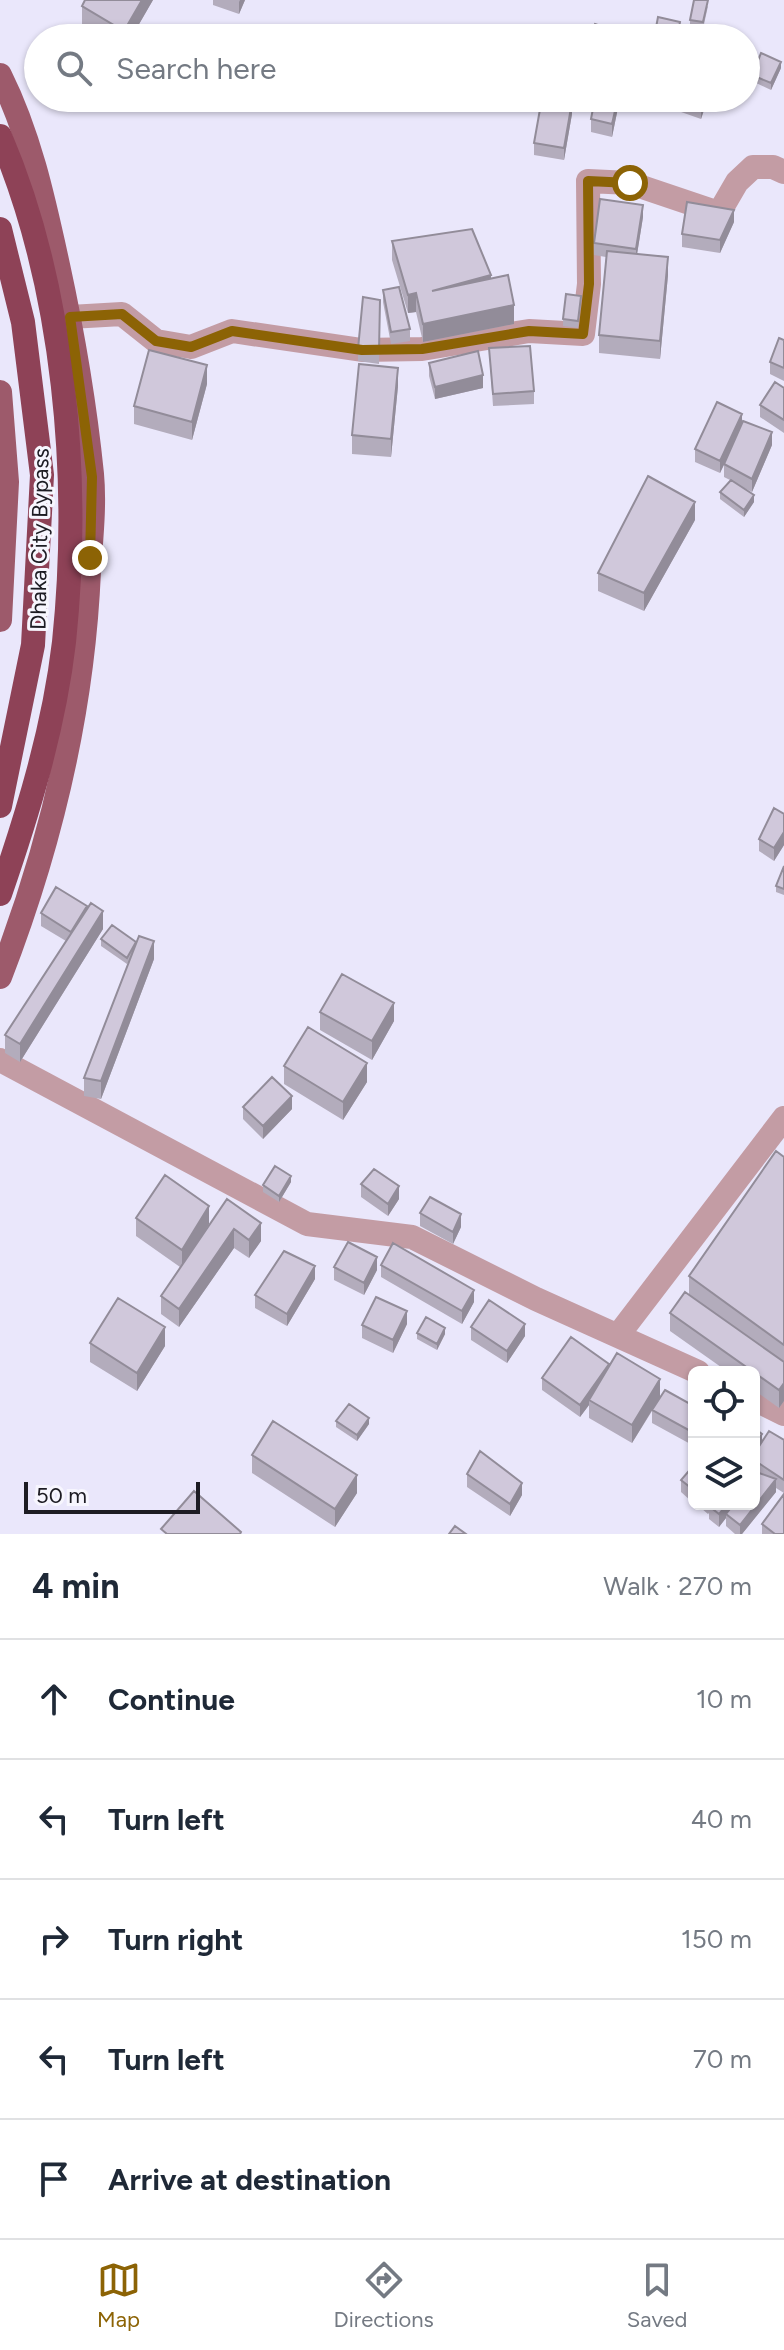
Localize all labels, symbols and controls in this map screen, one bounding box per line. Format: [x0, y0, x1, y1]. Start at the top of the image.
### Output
search box [24, 24, 760, 112]
icon: search [52, 46, 96, 90]
text: Search here [116, 50, 276, 87]
route start [612, 165, 648, 201]
street label: Dhaka City Bypass [24, 448, 55, 630]
route end [72, 540, 108, 576]
map controls [688, 1366, 760, 1510]
button: locate [688, 1366, 760, 1438]
button: layers [688, 1438, 760, 1510]
scale bar [24, 1478, 200, 1514]
text: 50 m [36, 1482, 87, 1509]
text: 4 min [32, 1566, 119, 1607]
text: Walk · 270 m [603, 1570, 752, 1602]
icon: ahead [32, 1677, 76, 1721]
text: Continue [108, 1681, 235, 1718]
text: 10 m [696, 1683, 752, 1715]
icon: left [32, 1797, 76, 1841]
text: Turn left [108, 1801, 225, 1838]
text: 40 m [691, 1803, 752, 1835]
icon: right [32, 1917, 76, 1961]
text: Turn right [108, 1921, 243, 1958]
text: 150 m [681, 1923, 752, 1955]
icon: left [32, 2037, 76, 2081]
text: Turn left [108, 2041, 225, 2078]
text: 70 m [693, 2043, 752, 2075]
icon: arrive [32, 2157, 76, 2201]
text: Arrive at destination [108, 2161, 391, 2198]
tab: Map [97, 2258, 141, 2333]
tab: Directions [334, 2258, 434, 2333]
tab: Saved [627, 2258, 687, 2333]

